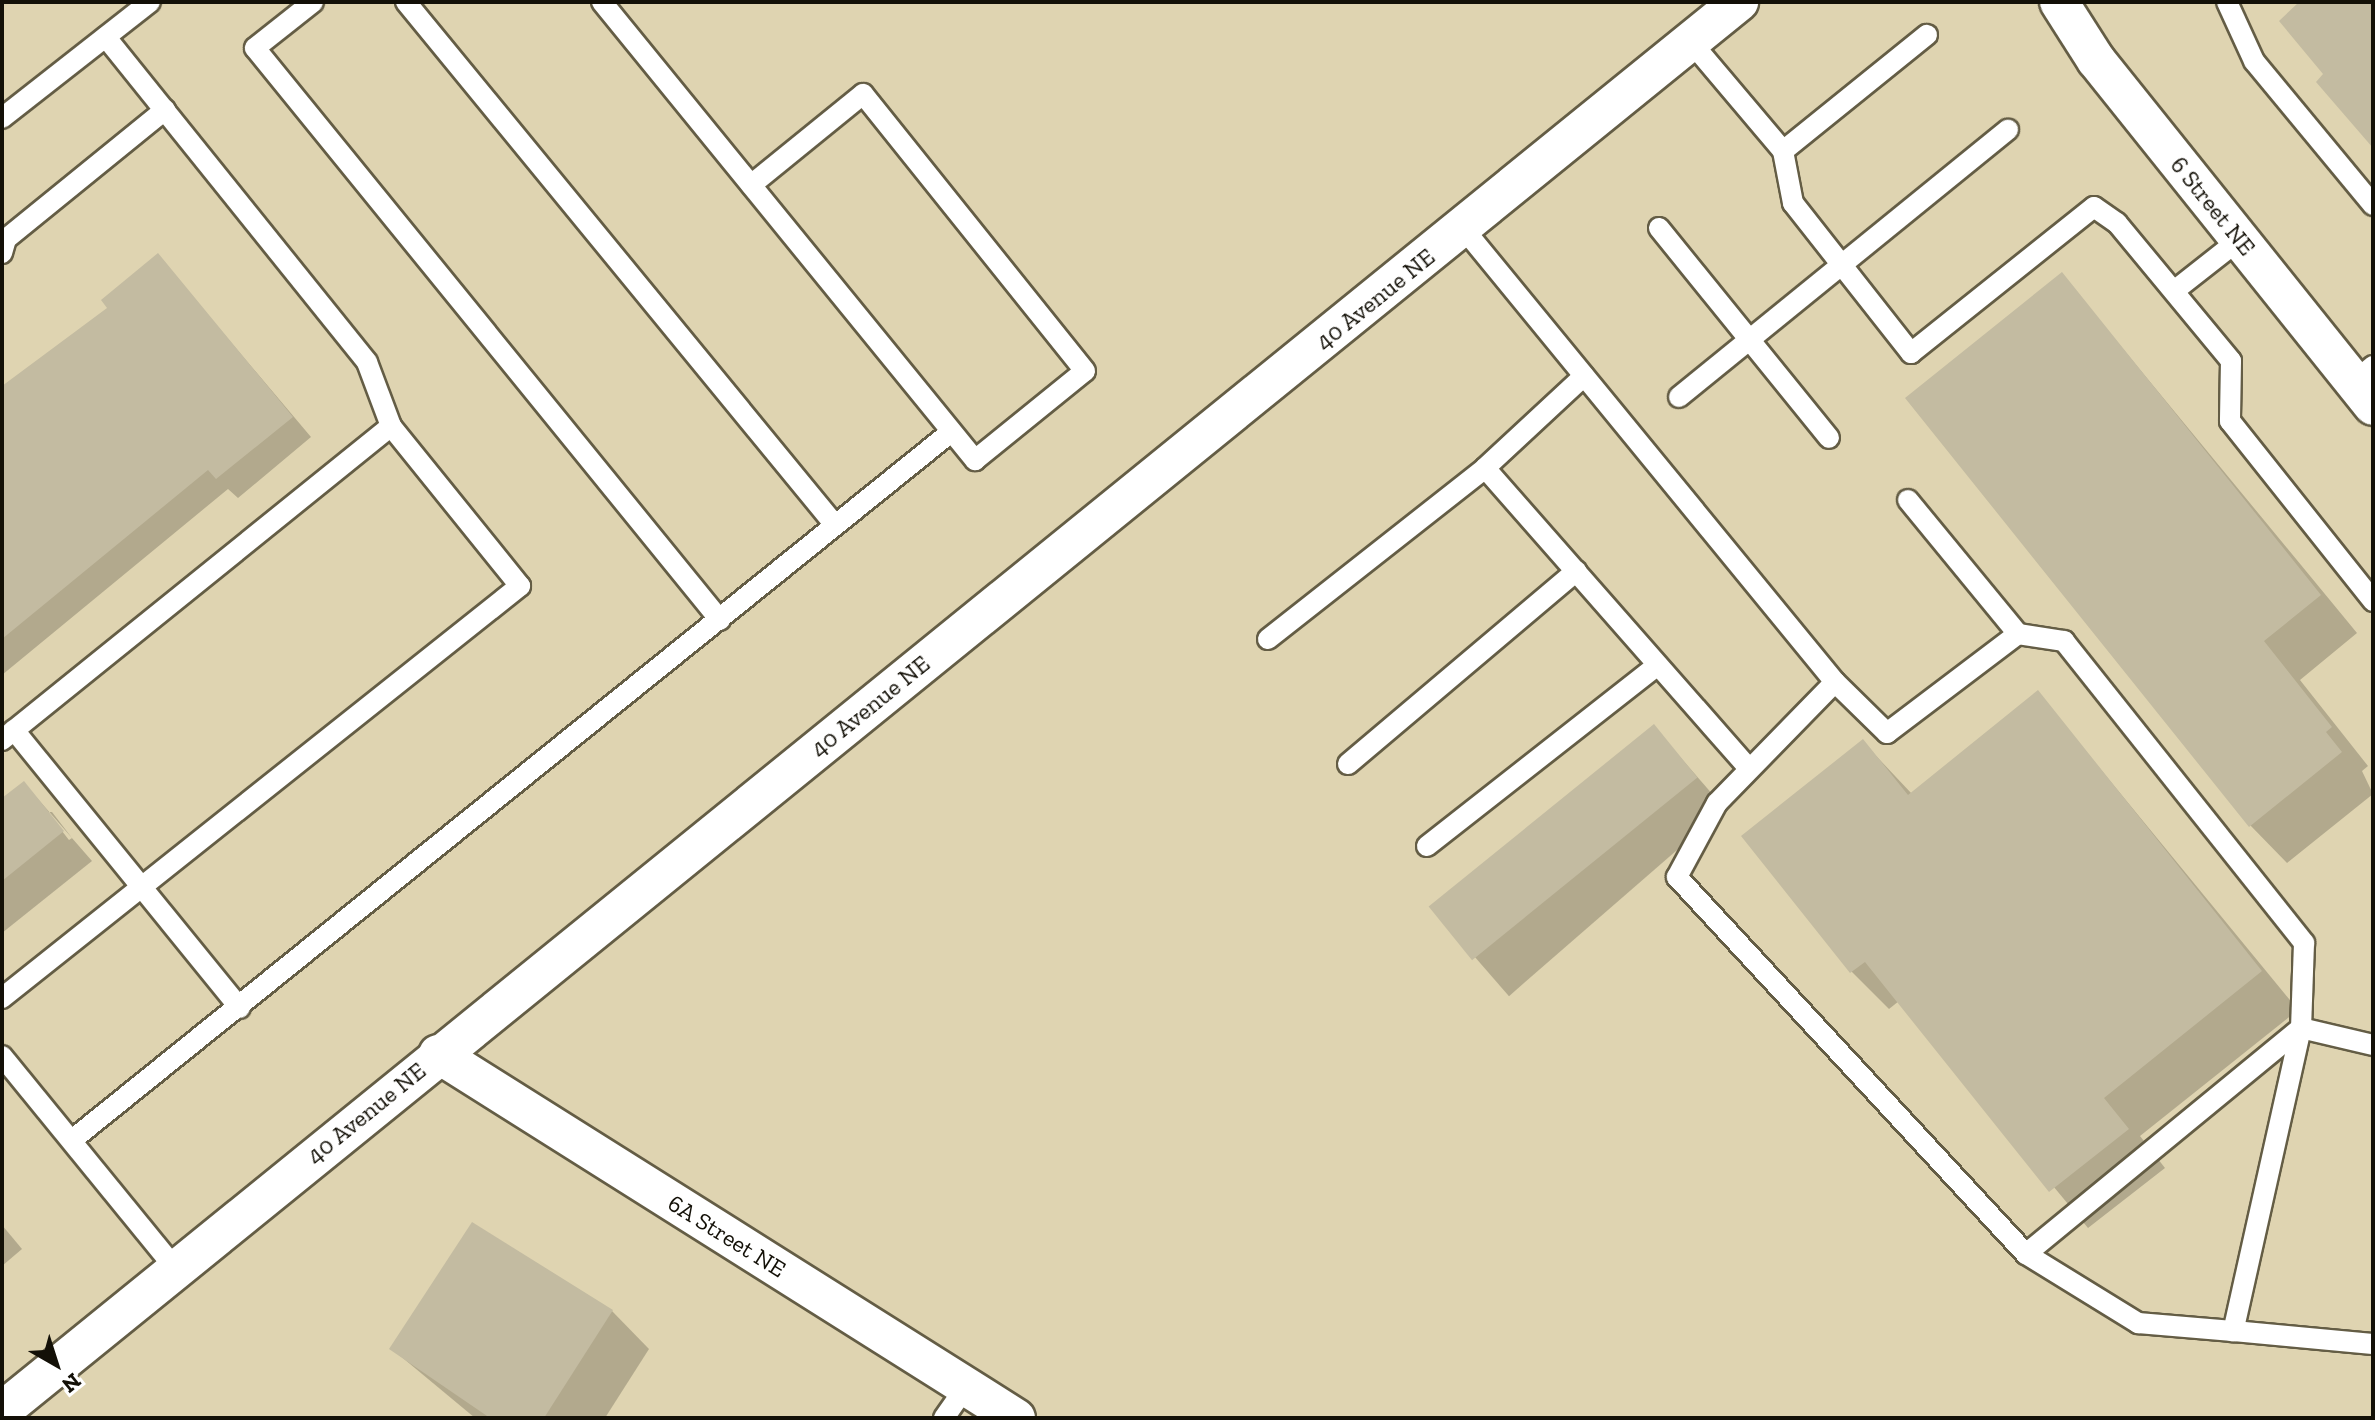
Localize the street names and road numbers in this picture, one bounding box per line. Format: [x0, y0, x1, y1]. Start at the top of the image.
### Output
street label: 6 Street NE [2164, 151, 2262, 261]
street label: 40 Avenue NE [1309, 242, 1441, 356]
street label: 40 Avenue NE [804, 649, 936, 763]
street label: 40 Avenue NE [300, 1056, 432, 1170]
street label: 6A Street NE [662, 1188, 792, 1284]

